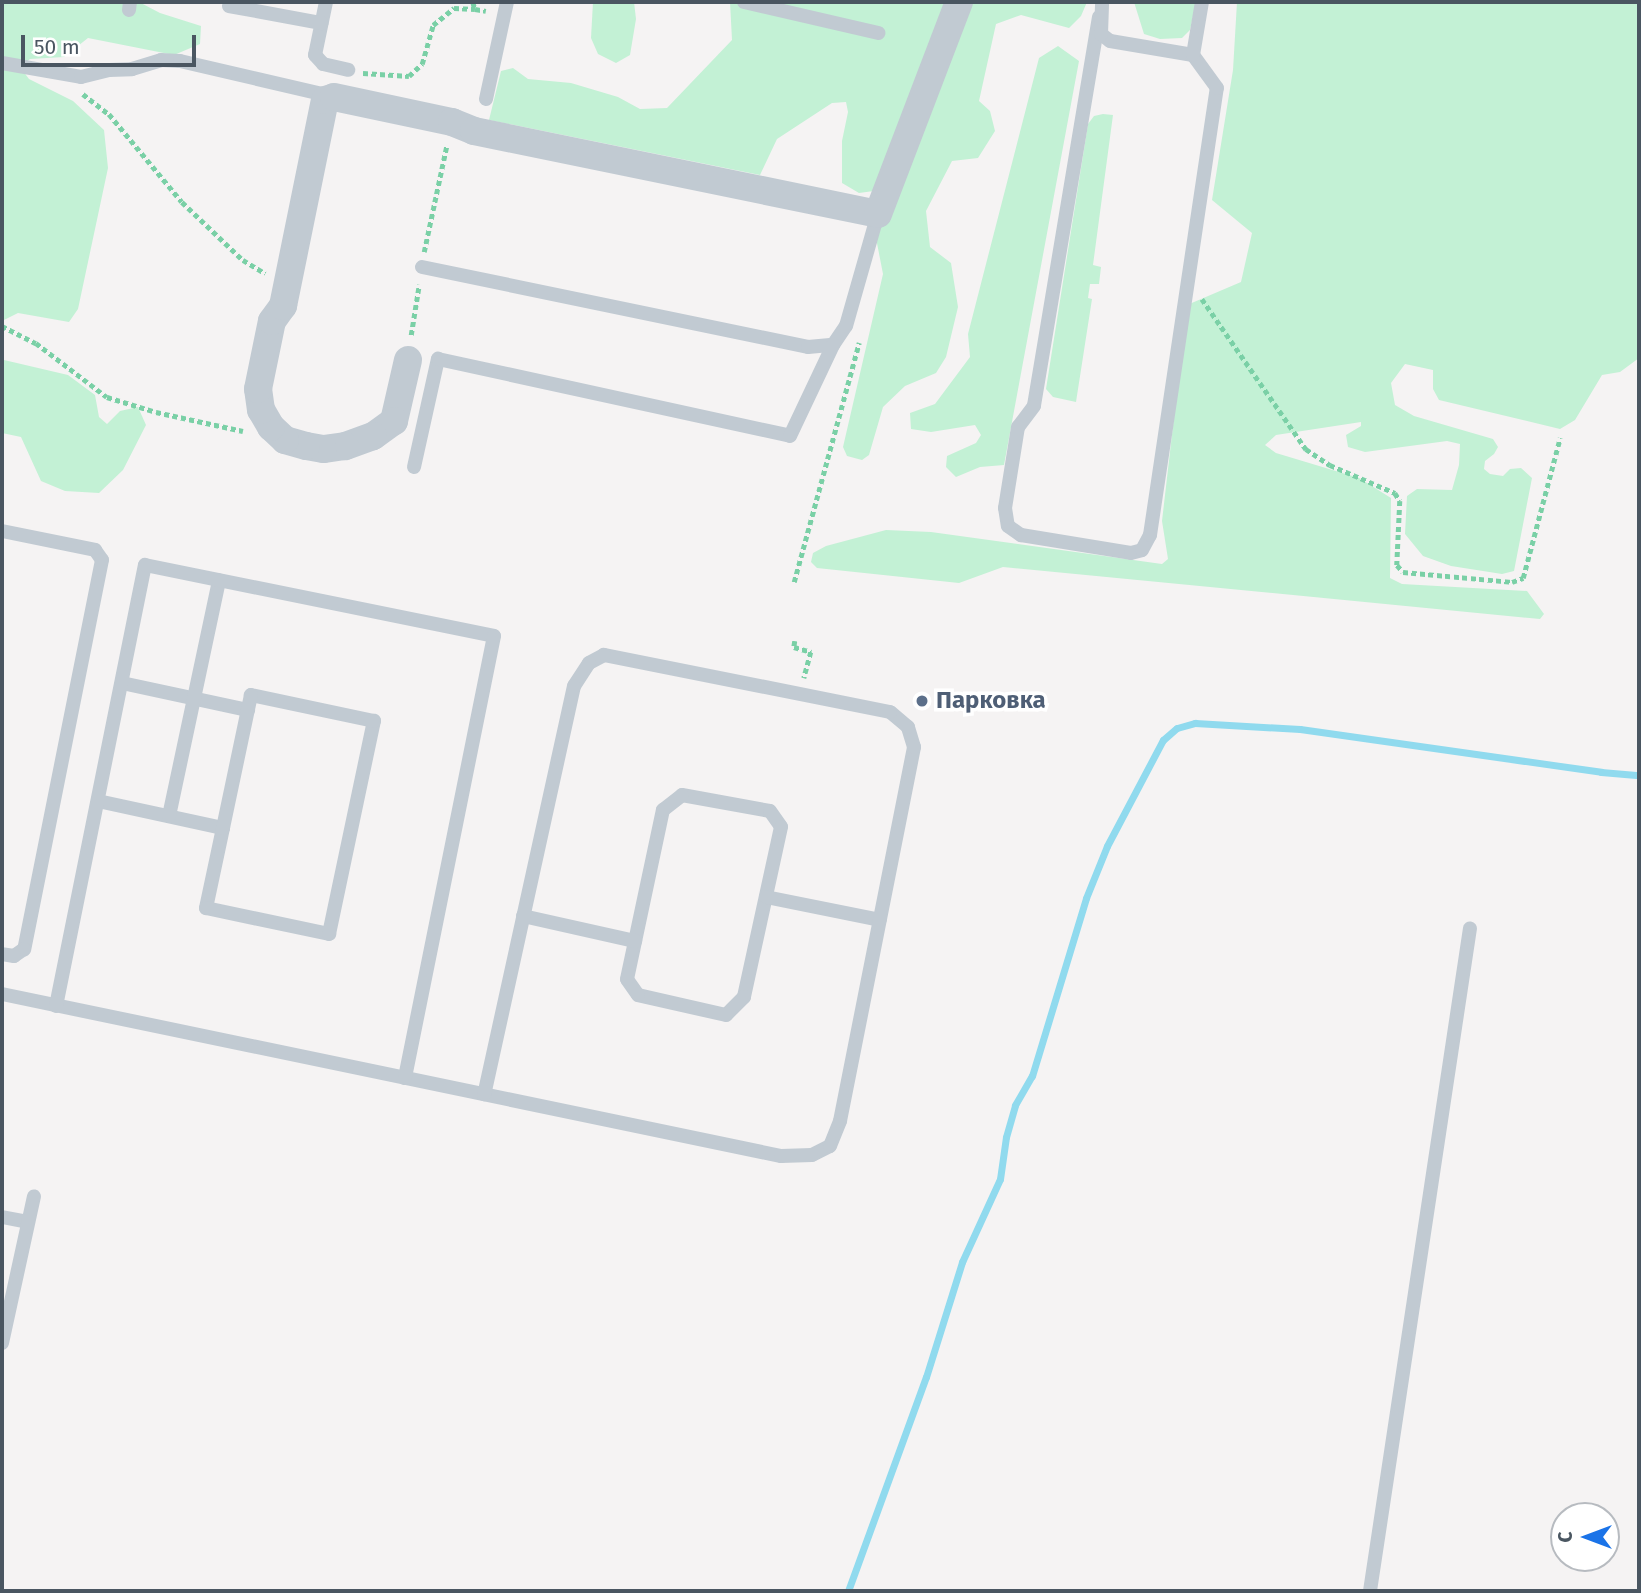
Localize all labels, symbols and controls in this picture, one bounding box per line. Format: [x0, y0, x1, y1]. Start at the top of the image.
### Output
scale bar [24, 21, 200, 65]
text: 50 m [34, 34, 80, 60]
place label: Парковка [936, 687, 1046, 715]
marker: Парковка [914, 693, 930, 709]
north arrow [1550, 1502, 1620, 1572]
text: С [1554, 1532, 1577, 1542]

